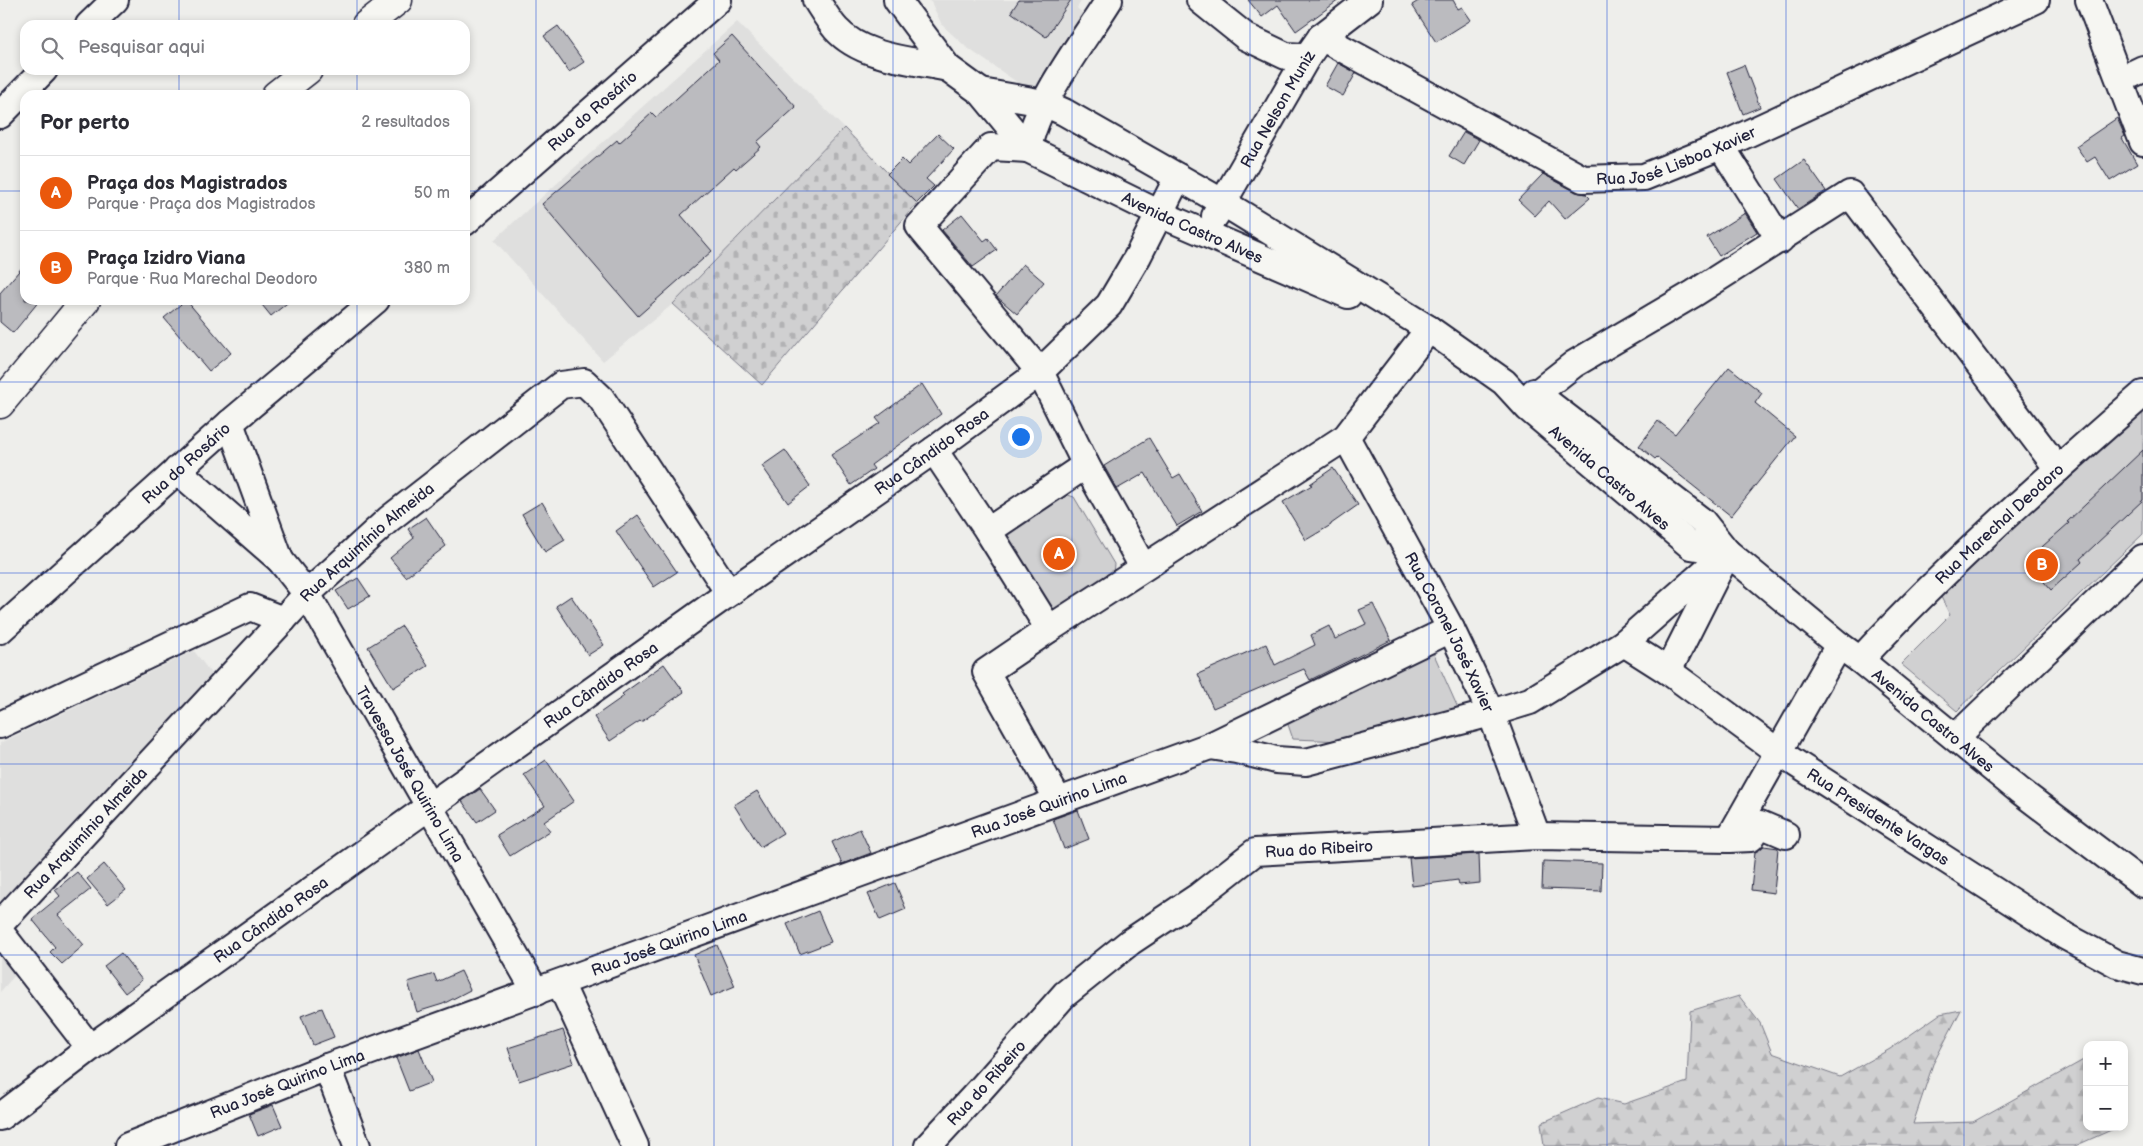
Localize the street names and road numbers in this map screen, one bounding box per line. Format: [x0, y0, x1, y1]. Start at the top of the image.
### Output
street label: Rua Nelson Muniz [1237, 47, 1320, 171]
street label: Rua do Rosário [545, 67, 642, 156]
street label: Rua José Lisboa Xavier [1596, 123, 1759, 190]
street label: Avenida Castro Alves [1118, 189, 1265, 268]
street label: Rua Cândido Rosa [871, 405, 993, 500]
street label: Rua do Rosário [139, 419, 235, 509]
street label: Avenida Castro Alves [1545, 422, 1673, 535]
street label: Rua Marechal Deodoro [1932, 460, 2068, 589]
street label: Rua Arquimínio Almeida [296, 479, 439, 607]
street label: Rua Coronel José Xavier [1400, 549, 1497, 716]
street label: Rua Cândido Rosa [540, 639, 662, 733]
street label: Avenida Castro Alves [1868, 666, 1998, 777]
street label: Travessa José Quirino Lima [351, 683, 467, 866]
street label: Rua Arquimínio Almeida [21, 764, 152, 903]
street label: Rua Presidente Vargas [1803, 765, 1952, 870]
street label: Rua José Quirino Lima [969, 769, 1130, 843]
street label: Rua do Ribeiro [1264, 837, 1374, 862]
street label: Rua Cândido Rosa [210, 873, 332, 968]
street label: Rua José Quirino Lima [589, 907, 750, 981]
street label: Rua do Ribeiro [944, 1037, 1030, 1130]
street label: Rua José Quirino Lima [208, 1046, 367, 1123]

